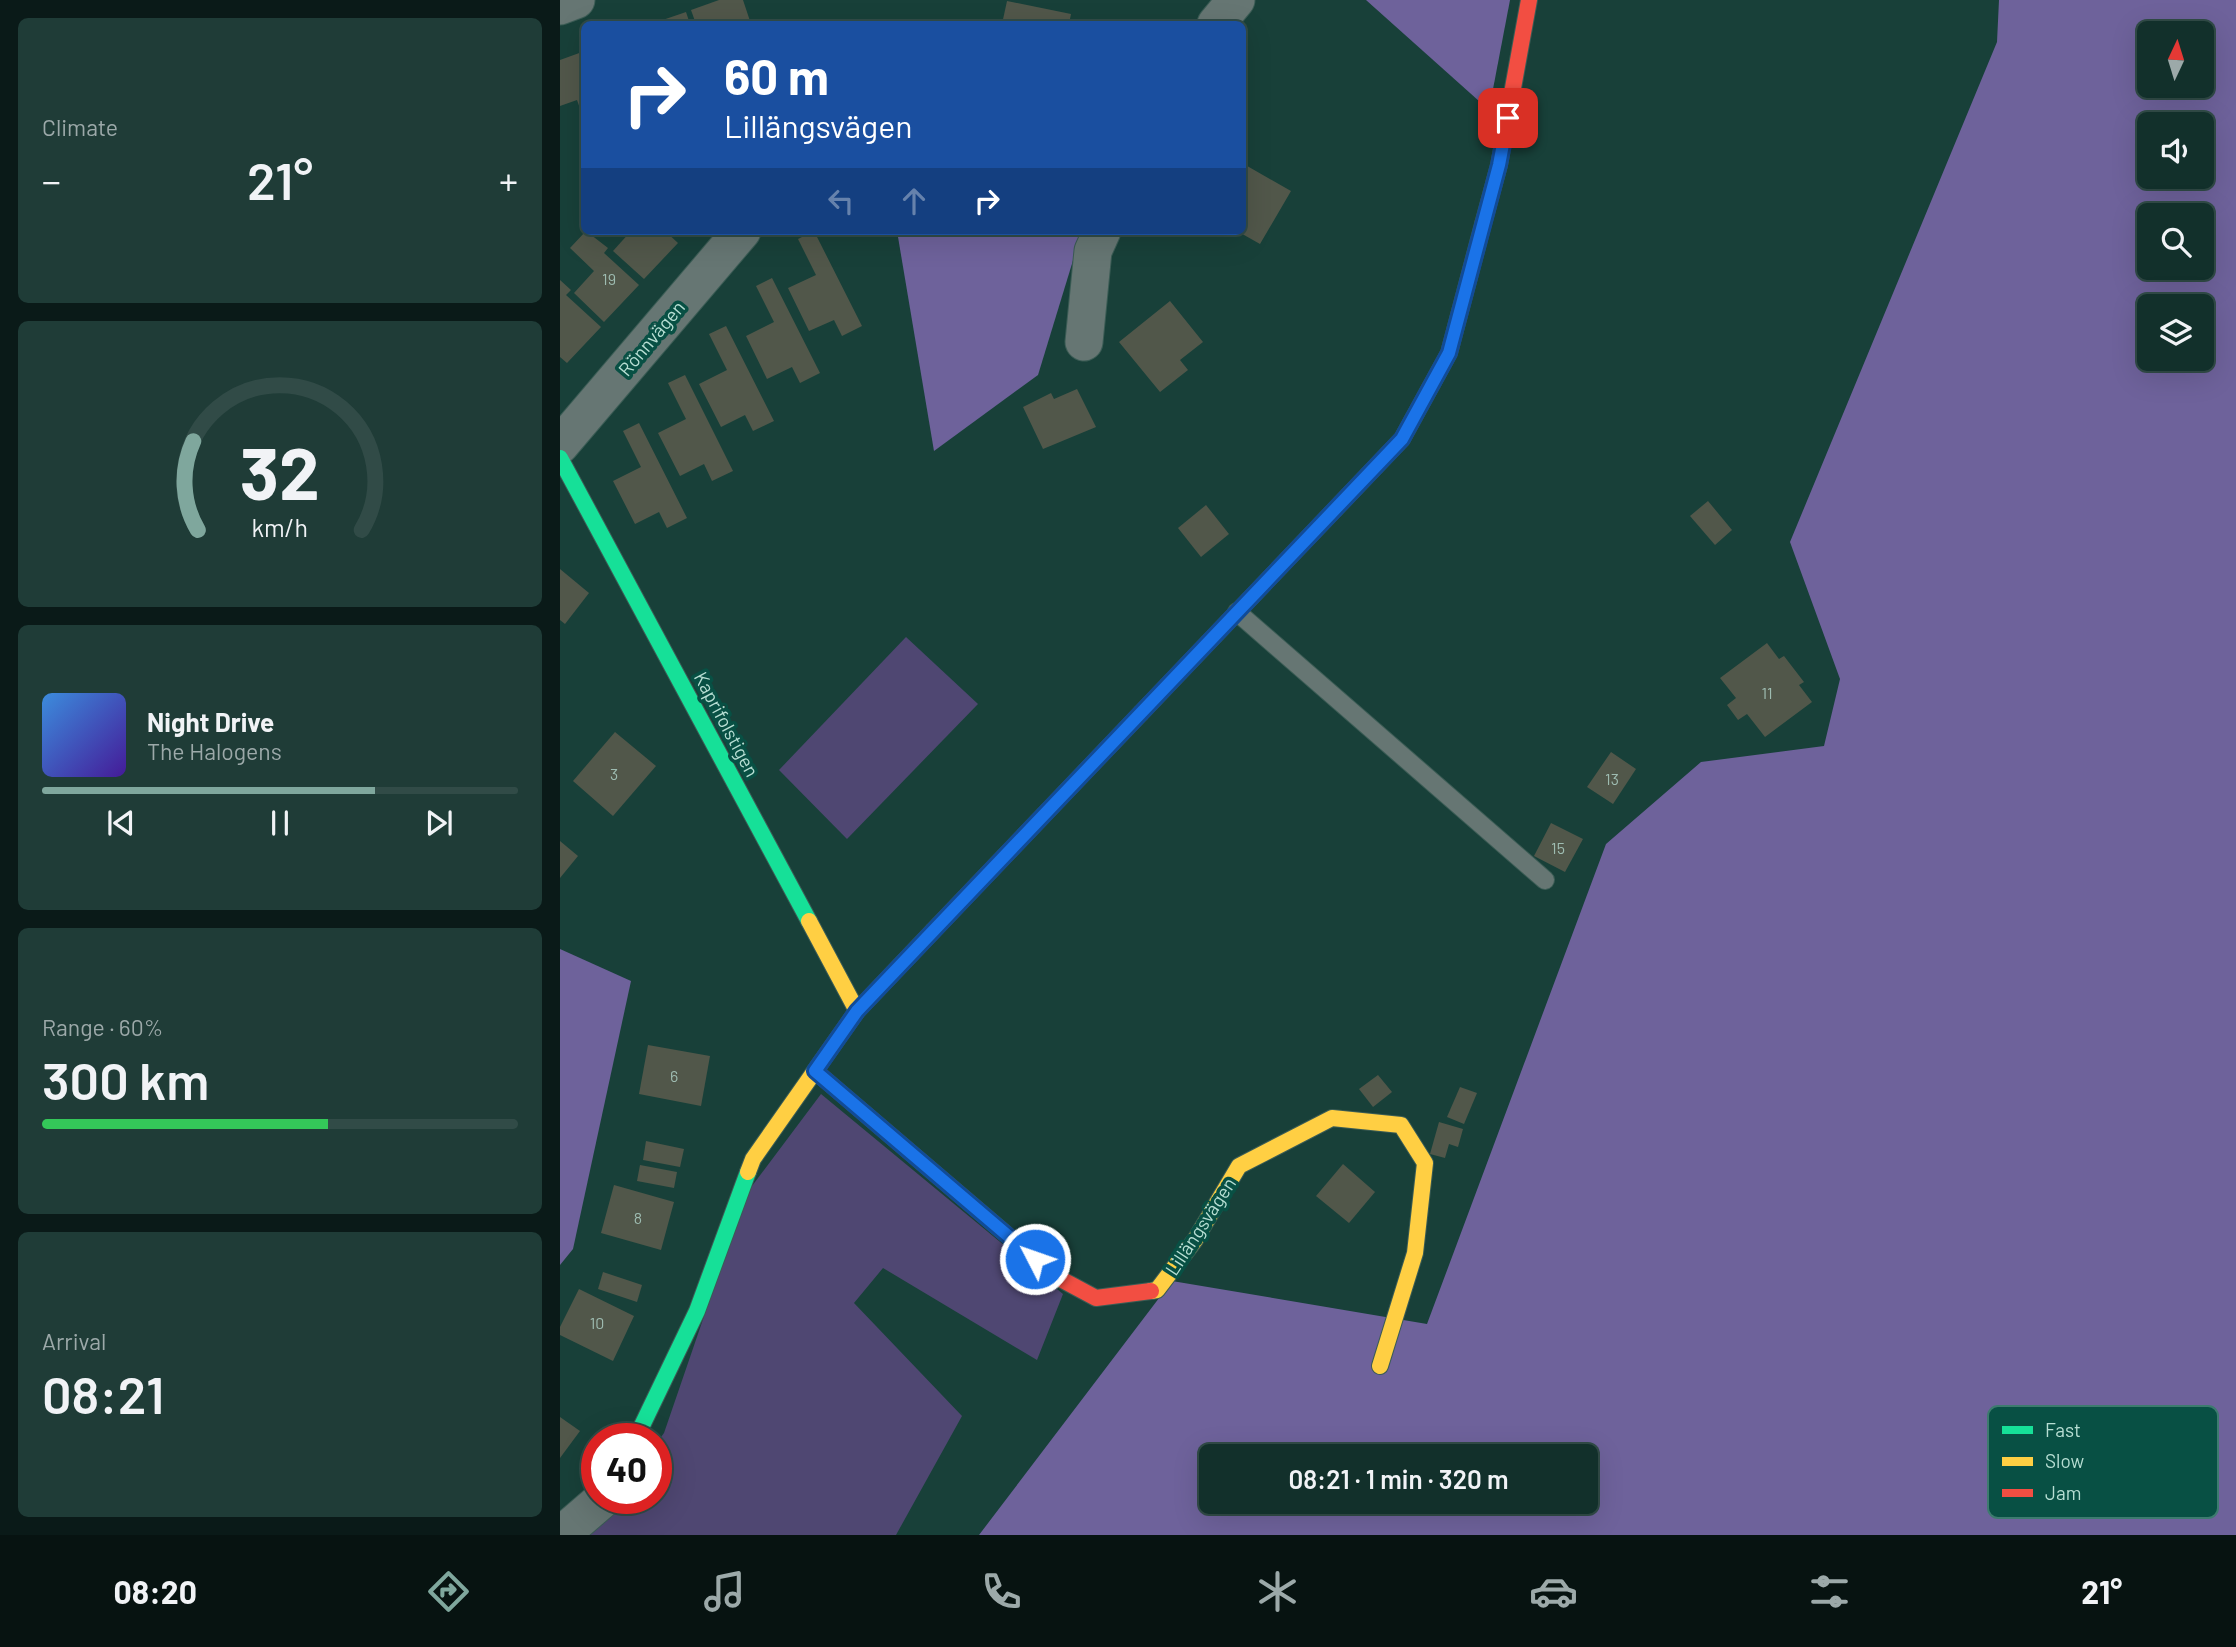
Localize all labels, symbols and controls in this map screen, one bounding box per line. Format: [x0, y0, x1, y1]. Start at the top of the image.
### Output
north arrow [2137, 21, 2214, 98]
map controls [2137, 21, 2214, 371]
text: 60 m [724, 46, 829, 105]
icon: right [609, 49, 700, 140]
pin [1478, 88, 1538, 148]
icon: arrive [1489, 99, 1527, 137]
text: Lillängsvägen [724, 106, 913, 144]
button: sound [2137, 112, 2214, 189]
text: Climate [42, 113, 118, 141]
text: 21° [247, 148, 313, 210]
text: − [42, 157, 61, 203]
text: + [499, 157, 518, 203]
icon: left [822, 182, 860, 220]
icon: ahead [895, 182, 933, 220]
icon: right [968, 182, 1006, 220]
button: search [2137, 203, 2214, 280]
house number: 19 [602, 269, 616, 288]
button: layers [2137, 294, 2214, 371]
street label: Rönnvägen [613, 296, 689, 380]
text: 32 [240, 428, 320, 516]
text: km/h [252, 512, 308, 542]
street label: Kaprifolstigen [690, 668, 764, 780]
house number: 11 [1761, 683, 1773, 702]
text: Night Drive [147, 706, 274, 737]
text: The Halogens [147, 737, 282, 765]
house number: 3 [610, 764, 618, 783]
house number: 13 [1605, 769, 1619, 788]
icon: previous [102, 804, 140, 842]
icon: pause [261, 804, 299, 842]
icon: next [420, 804, 458, 842]
house number: 15 [1551, 838, 1565, 857]
text: Range · 60% [42, 1013, 163, 1041]
text: 300 km [42, 1048, 209, 1110]
house number: 6 [670, 1066, 678, 1085]
street label: Lillängsvägen [1160, 1173, 1240, 1279]
house number: 8 [634, 1208, 642, 1227]
position arrow [998, 1222, 1072, 1296]
house number: 10 [590, 1313, 604, 1332]
text: Arrival [42, 1327, 106, 1355]
text: 08:21 [42, 1362, 164, 1424]
legend [1988, 1406, 2218, 1518]
text: Fast [2045, 1418, 2081, 1441]
speed limit sign: 40 [581, 1423, 672, 1514]
text: Slow [2045, 1449, 2084, 1472]
text: 08:21 · 1 min · 320 m [1288, 1463, 1509, 1494]
text: Jam [2045, 1481, 2081, 1504]
icon: directions [424, 1567, 473, 1616]
icon: music [700, 1567, 749, 1616]
icon: phone [977, 1567, 1026, 1616]
icon: climate [1253, 1567, 1302, 1616]
icon: car [1529, 1567, 1578, 1616]
icon: filters [1805, 1567, 1854, 1616]
text: 08:20 [114, 1572, 197, 1610]
text: 21° [2081, 1572, 2122, 1610]

